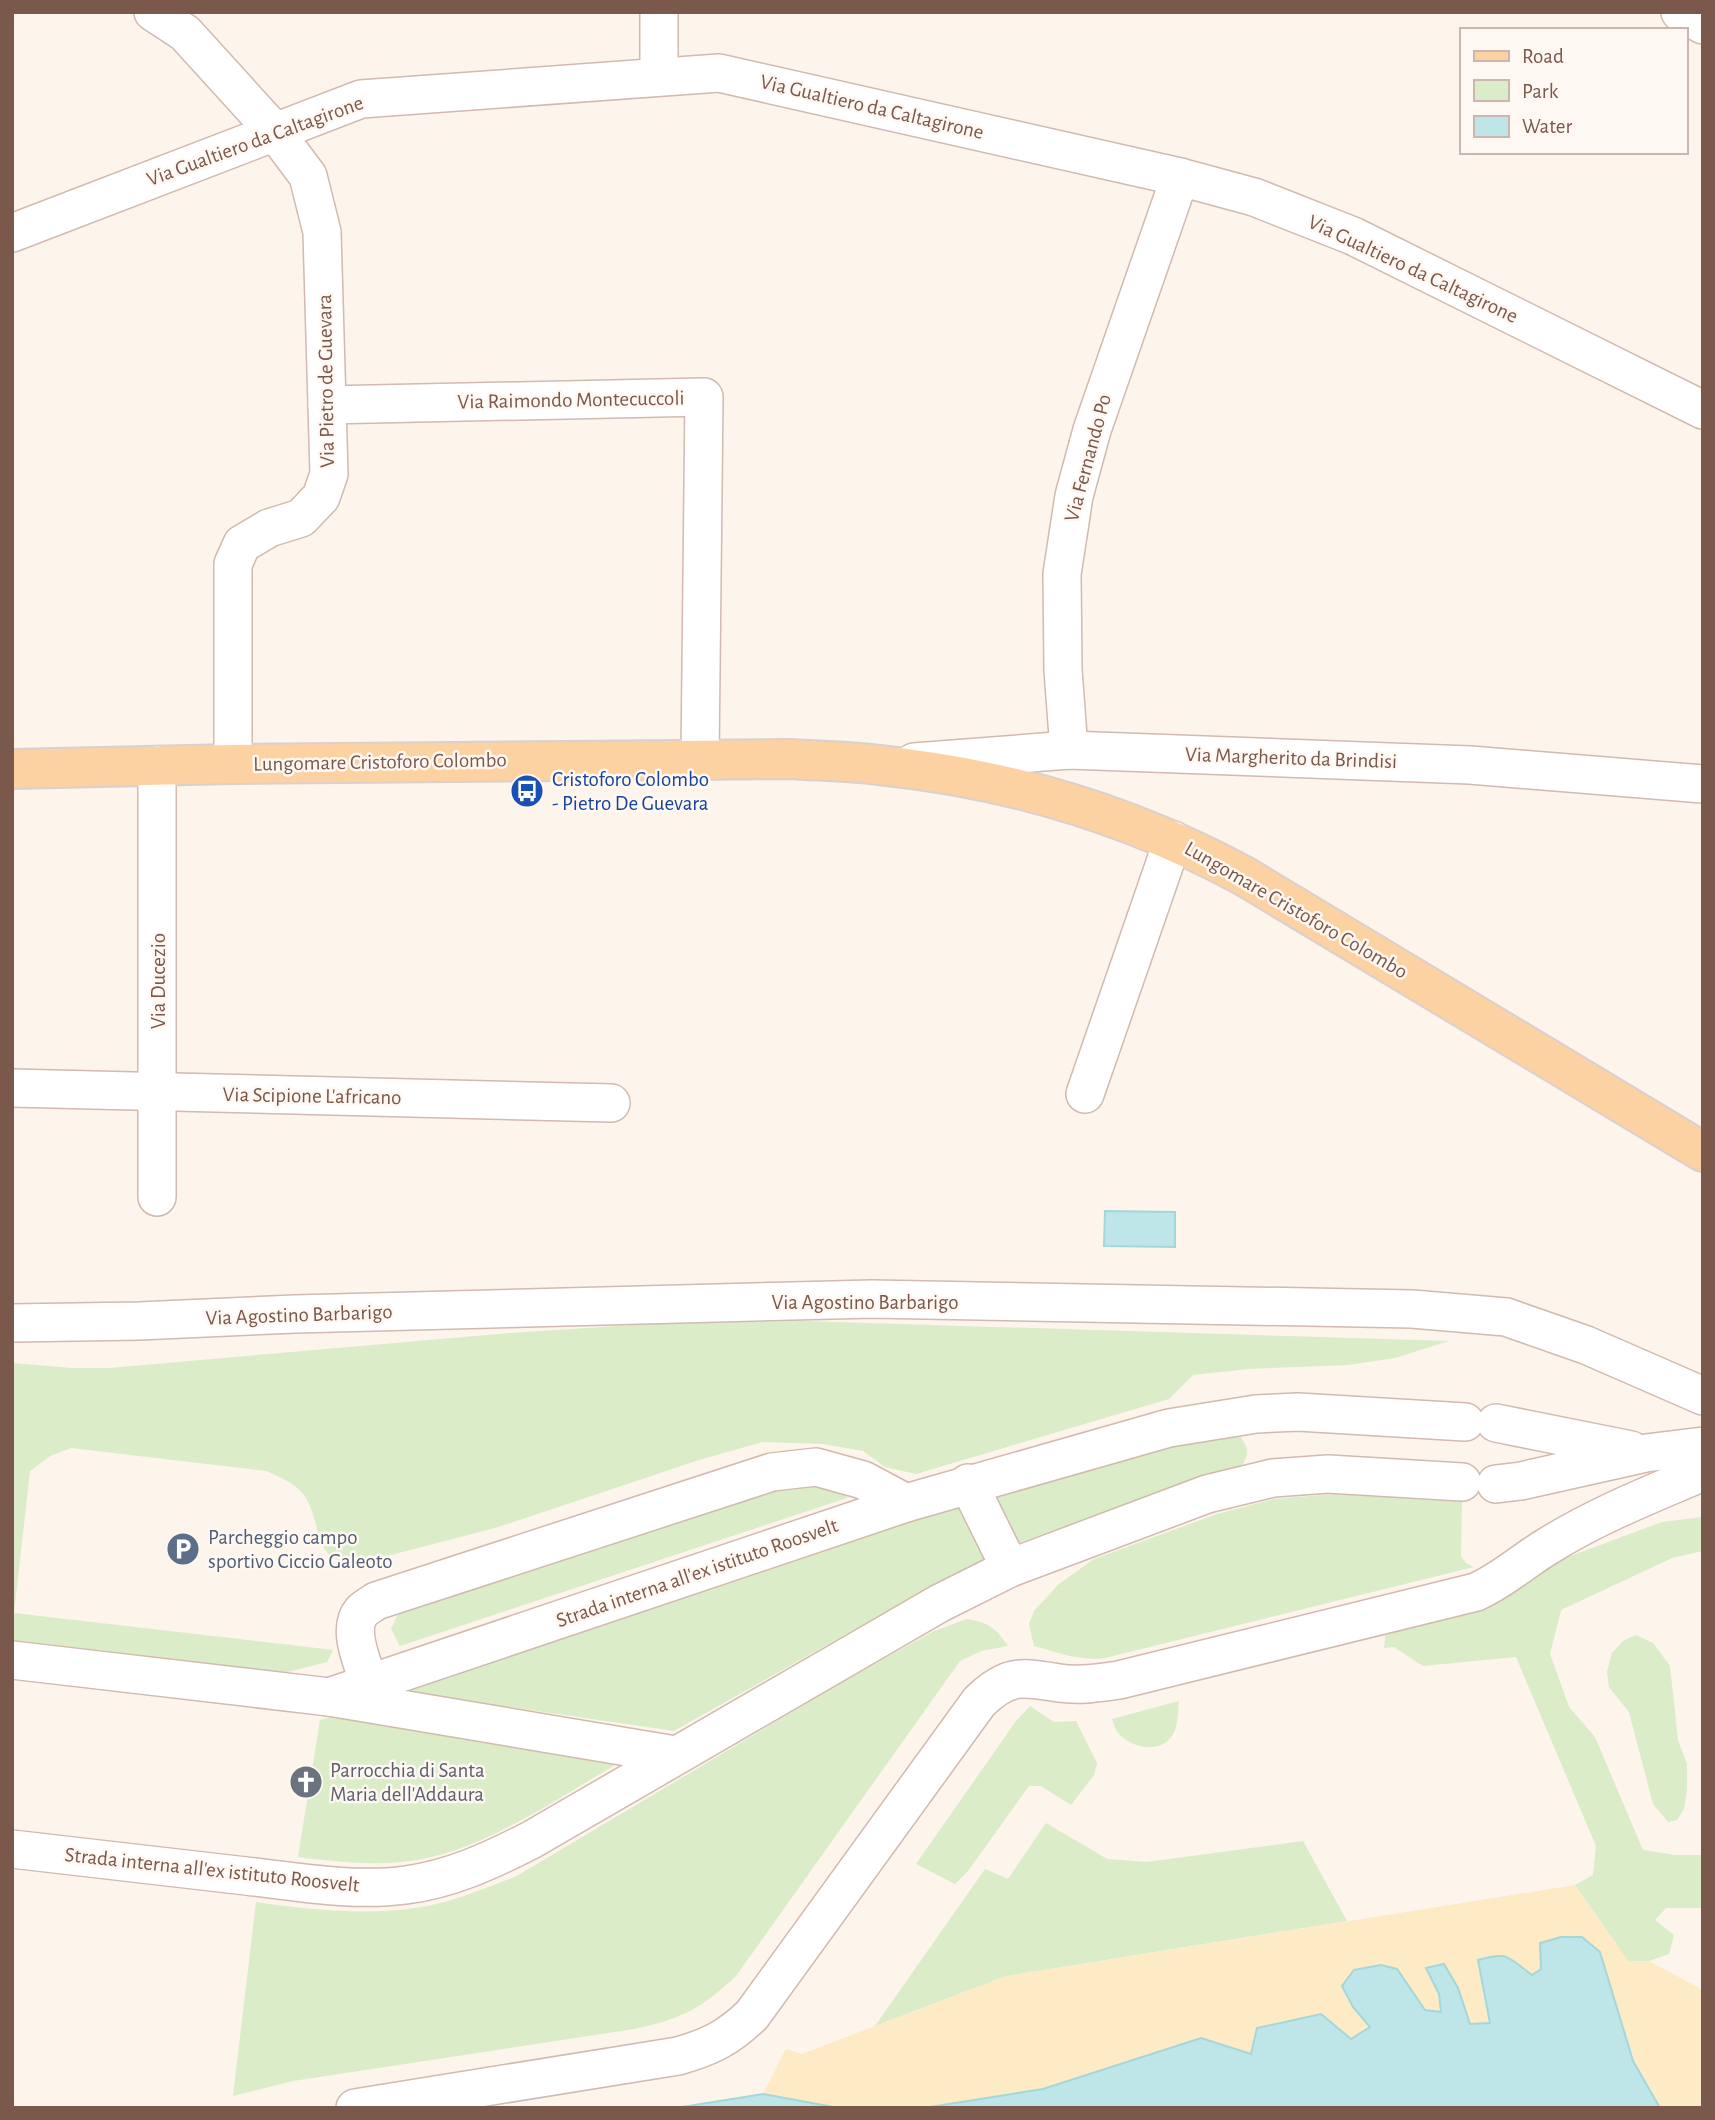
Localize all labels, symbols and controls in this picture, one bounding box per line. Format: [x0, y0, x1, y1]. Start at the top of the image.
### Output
legend [1460, 28, 1687, 154]
text: Road [1522, 46, 1564, 67]
street label: Via Gualtiero da Caltagirone [758, 71, 986, 143]
text: Park [1522, 81, 1559, 102]
street label: Via Gualtiero da Caltagirone [144, 92, 366, 190]
text: Water [1522, 116, 1572, 137]
street label: Via Gualtiero da Caltagirone [1305, 211, 1521, 327]
street label: Via Pietro de Guevara [314, 294, 338, 468]
street label: Via Raimondo Montecuccoli [457, 388, 685, 412]
street label: Via Fernando Po [1061, 392, 1115, 524]
street label: Via Margherito da Brindisi [1185, 744, 1397, 772]
street label: Lungomare Cristoforo Colombo [253, 749, 507, 775]
place label: Cristoforo Colombo - Pietro De Guevara [552, 769, 709, 814]
bus stop icon: Cristoforo Colombo - Pietro De Guevara [508, 772, 546, 810]
street label: Lungomare Cristoforo Colombo [1181, 837, 1411, 983]
street label: Via Ducezio [148, 933, 169, 1029]
street label: Via Scipione L'africano [222, 1084, 402, 1108]
street label: Via Agostino Barbarigo [771, 1292, 959, 1313]
street label: Via Agostino Barbarigo [205, 1301, 393, 1329]
street label: Strada interna all'ex istituto Roosvelt [553, 1515, 841, 1631]
place label: Parcheggio campo sportivo Ciccio Galeoto [208, 1527, 392, 1572]
parking icon: Parcheggio campo sportivo Ciccio Galeoto [164, 1530, 202, 1568]
place label: Parrocchia di Santa Maria dell'Addaura [330, 1760, 485, 1805]
church icon: Parrocchia di Santa Maria dell'Addaura [287, 1763, 325, 1801]
street label: Strada interna all'ex istituto Roosvelt [63, 1844, 361, 1896]

